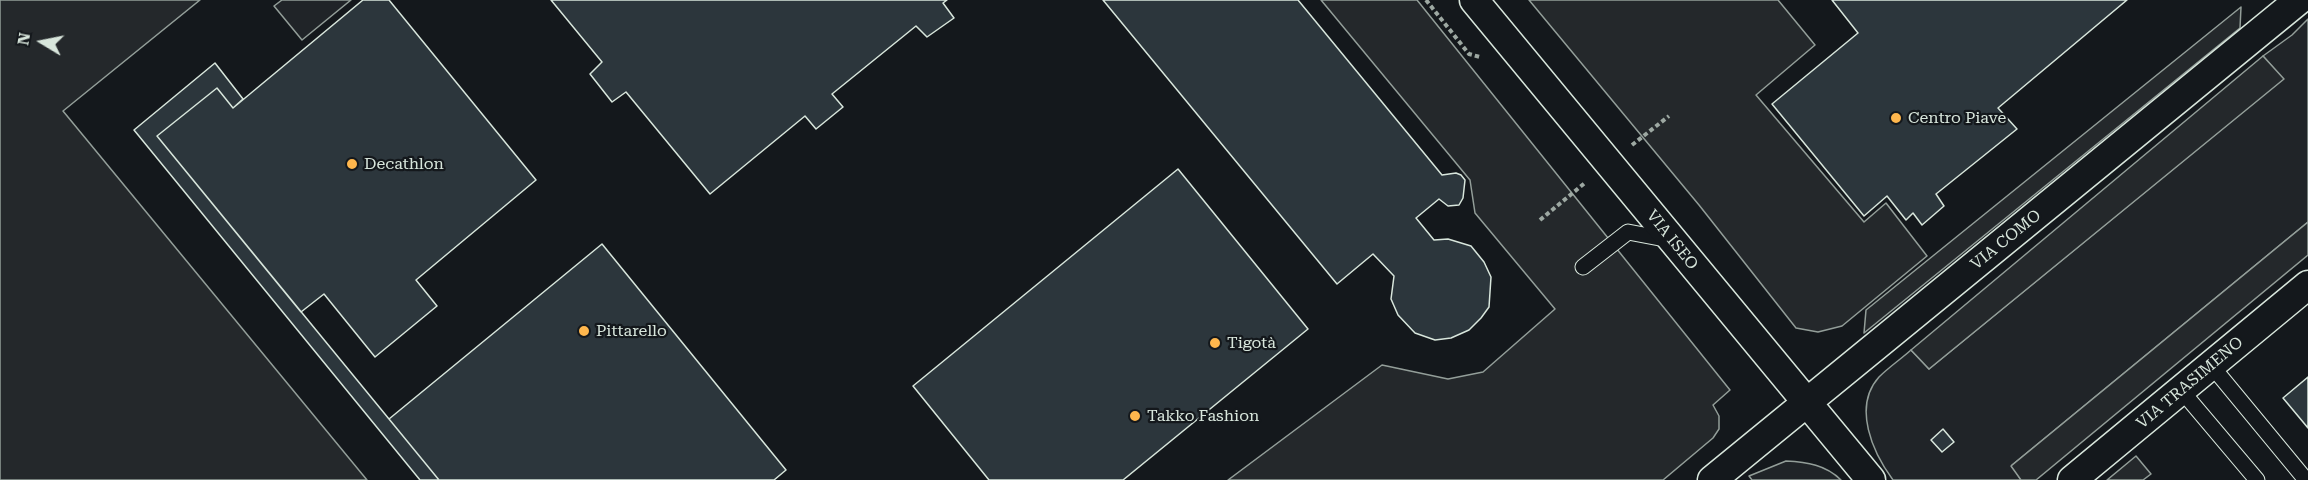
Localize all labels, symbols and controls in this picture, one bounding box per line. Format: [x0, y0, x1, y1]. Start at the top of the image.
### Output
north arrow [12, 12, 72, 72]
text: N [13, 31, 34, 47]
place label: Centro Piave [1908, 108, 2006, 128]
marker: Centro Piave [1889, 111, 1903, 125]
place label: Decathlon [364, 154, 444, 174]
marker: Decathlon [345, 157, 359, 171]
street label: VIA ISEO [1642, 206, 1702, 274]
street label: VIA COMO [1967, 206, 2045, 274]
place label: Pittarello [596, 321, 667, 341]
marker: Pittarello [577, 324, 591, 338]
place label: Tigotà [1227, 333, 1276, 353]
street label: VIA TRASIMENO [2133, 333, 2247, 433]
marker: Tigotà [1208, 336, 1222, 350]
place label: Takko Fashion [1147, 406, 1259, 426]
marker: Takko Fashion [1128, 409, 1142, 423]

